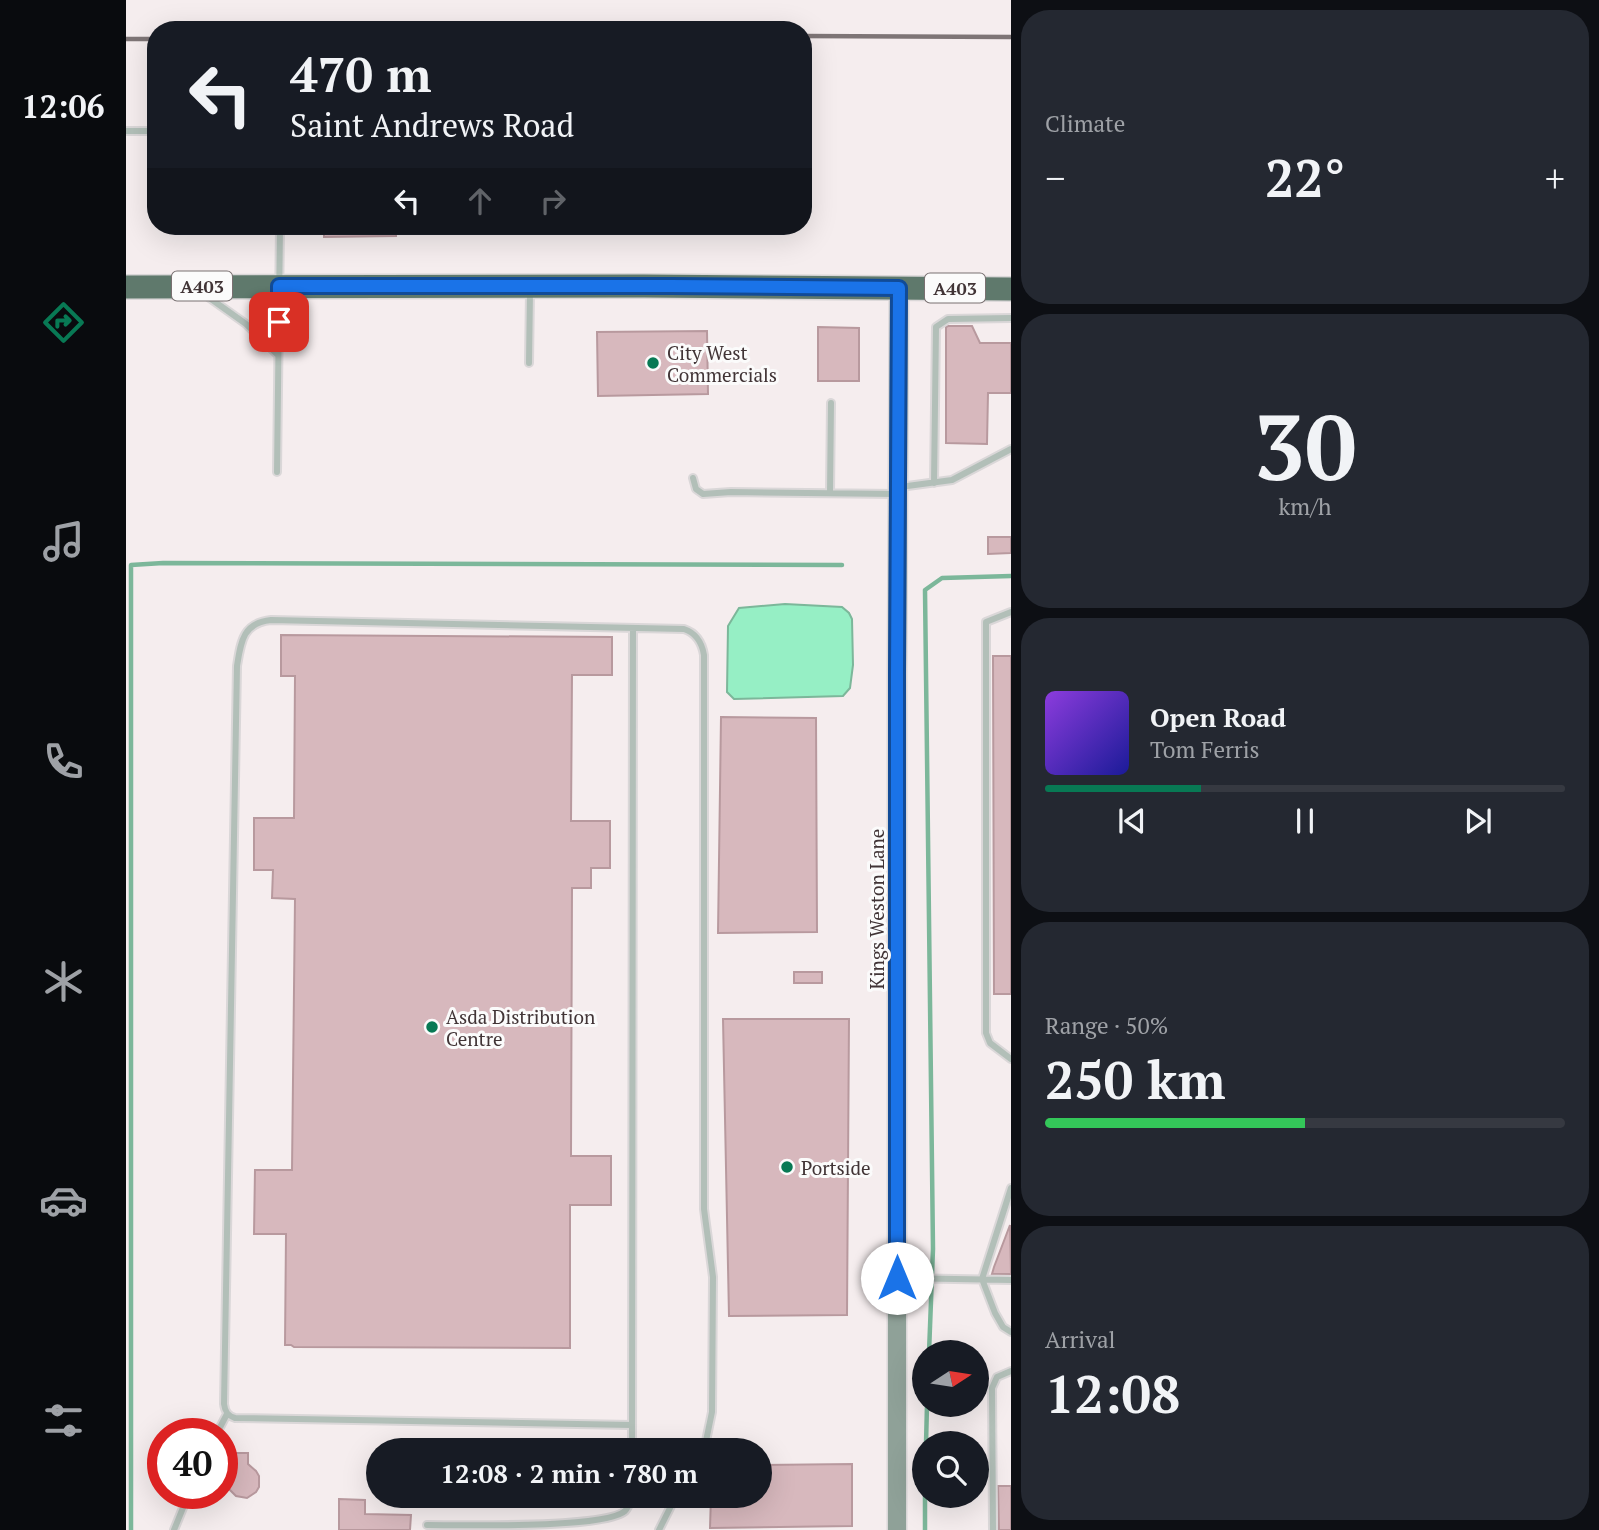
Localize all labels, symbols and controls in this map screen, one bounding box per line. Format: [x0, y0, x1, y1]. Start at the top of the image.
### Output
text: 470 m [290, 41, 432, 106]
icon: left [175, 49, 266, 140]
text: 12:06 [21, 85, 105, 127]
text: Saint Andrews Road [290, 104, 574, 146]
text: Climate [1045, 108, 1125, 139]
text: 22° [1265, 143, 1345, 212]
text: − [1045, 153, 1065, 203]
text: + [1545, 153, 1565, 203]
icon: left [388, 182, 426, 220]
icon: ahead [461, 182, 499, 220]
icon: right [534, 182, 572, 220]
road number: A403 [172, 272, 232, 300]
road number: A403 [925, 274, 985, 302]
pin [249, 292, 309, 352]
icon: directions [39, 298, 88, 347]
icon: arrive [260, 303, 298, 341]
place label: City West Commercials [667, 340, 777, 387]
marker: City West Commercials [645, 355, 661, 371]
text: 30 [1254, 385, 1356, 506]
text: km/h [1278, 491, 1332, 522]
icon: music [39, 517, 88, 566]
text: Open Road [1150, 700, 1286, 734]
text: Tom Ferris [1150, 734, 1260, 765]
icon: phone [39, 737, 88, 786]
icon: previous [1113, 802, 1151, 840]
icon: pause [1286, 802, 1324, 840]
icon: next [1459, 802, 1497, 840]
street label: Kings Weston Lane [864, 829, 889, 989]
icon: climate [39, 957, 88, 1006]
place label: Asda Distribution Centre [446, 1004, 595, 1051]
text: Range · 50% [1045, 1010, 1168, 1041]
marker: Asda Distribution Centre [424, 1019, 440, 1035]
text: 250 km [1045, 1045, 1226, 1114]
place label: Portside [801, 1155, 871, 1180]
marker: Portside [779, 1159, 795, 1175]
icon: car [39, 1176, 88, 1225]
position arrow [860, 1241, 934, 1315]
text: Arrival [1045, 1324, 1116, 1355]
north arrow [912, 1340, 989, 1418]
map controls [912, 1340, 989, 1508]
text: 12:08 [1045, 1359, 1180, 1428]
icon: filters [39, 1396, 88, 1445]
speed limit sign: 40 [147, 1418, 238, 1509]
button: search [912, 1431, 989, 1508]
text: 12:08 · 2 min · 780 m [440, 1456, 698, 1490]

